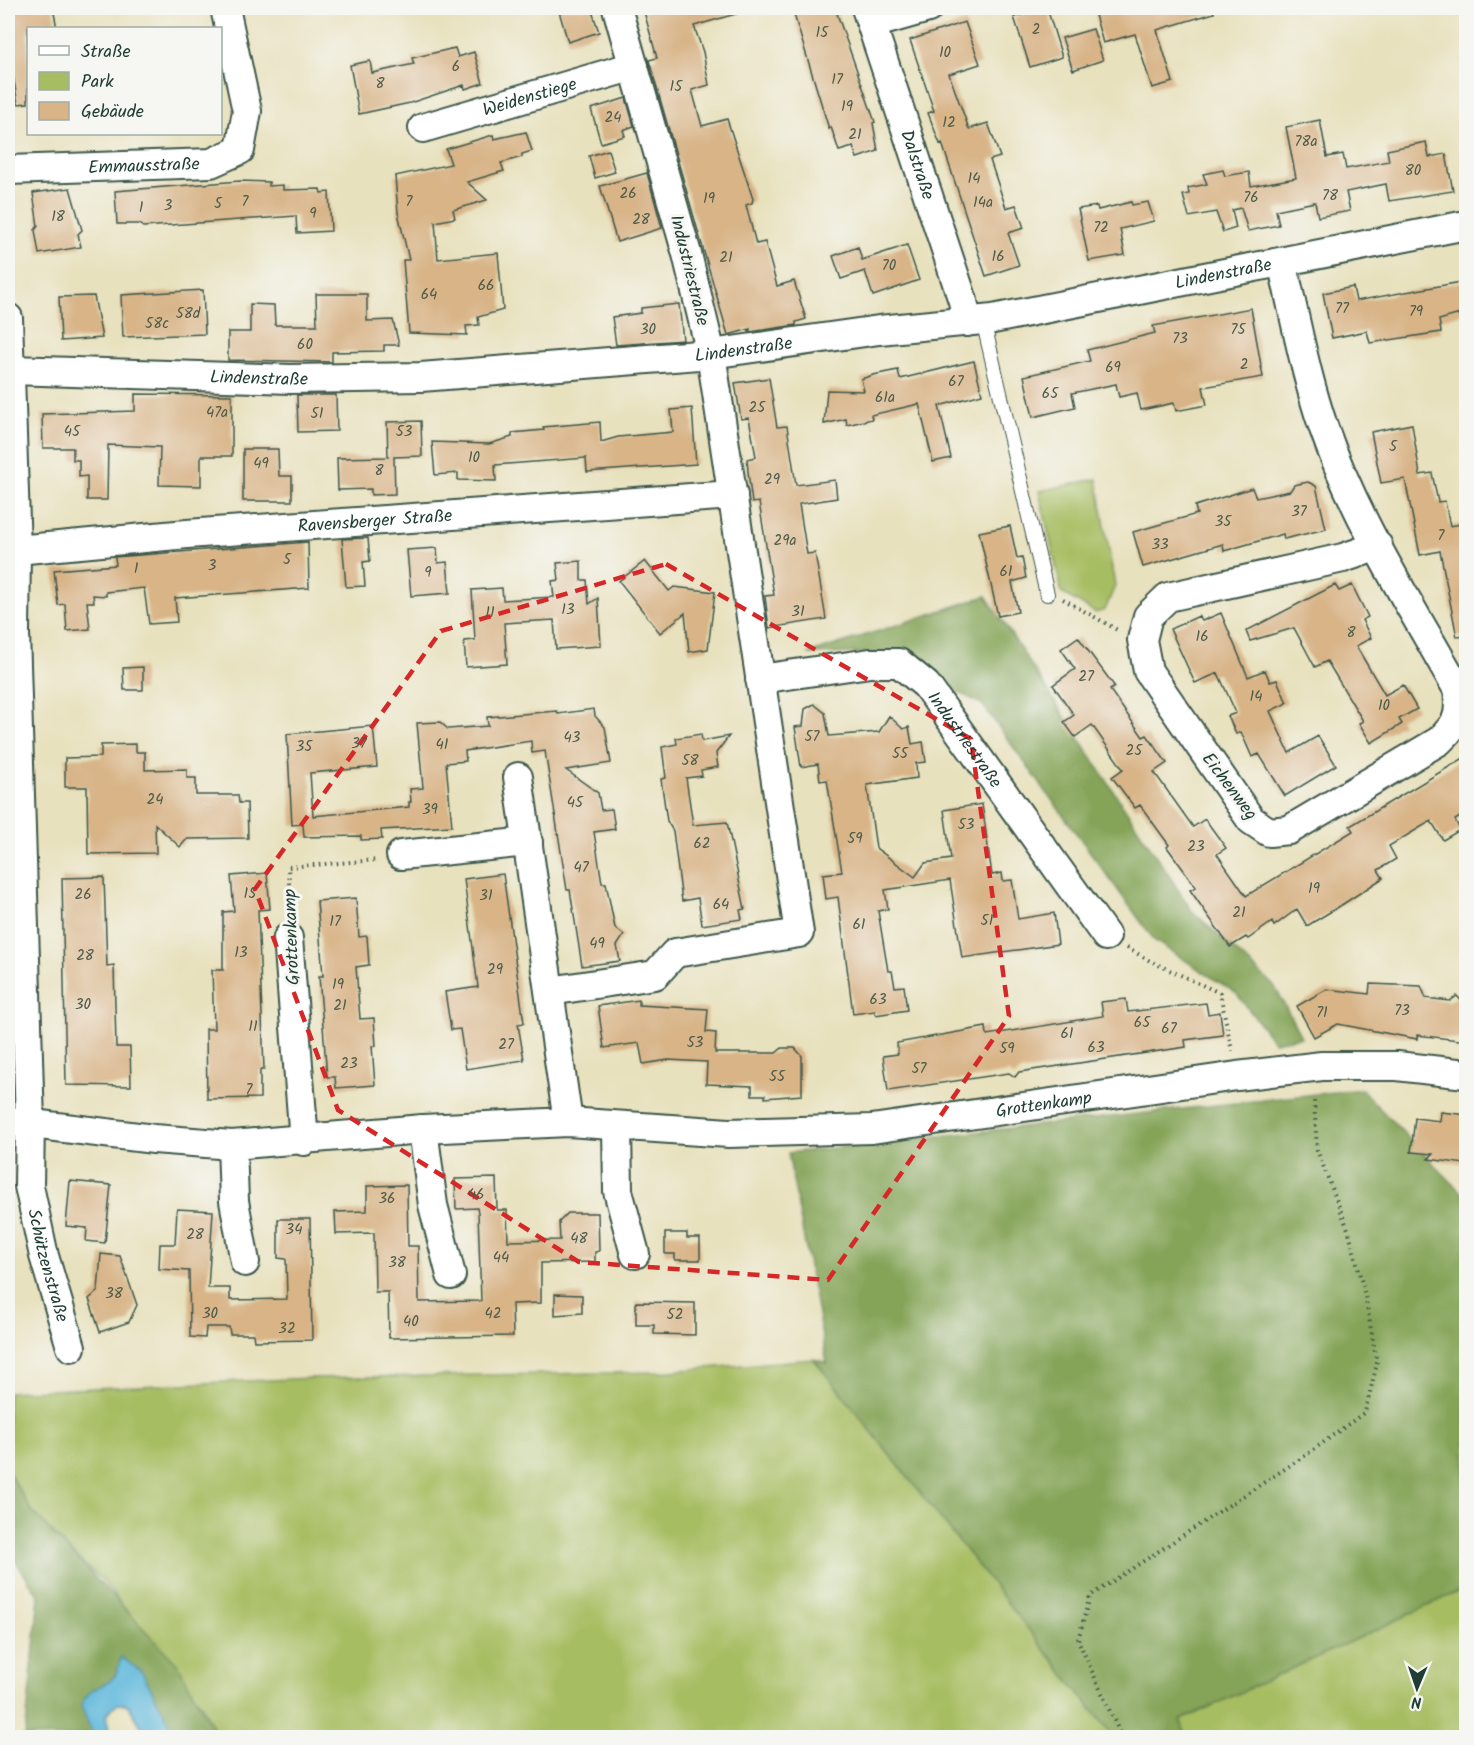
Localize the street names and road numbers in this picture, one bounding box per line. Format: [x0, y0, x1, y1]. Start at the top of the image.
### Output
street label: Weidenstiege [479, 71, 580, 126]
street label: Dalstraße [891, 126, 942, 204]
street label: Emmausstraße [88, 150, 200, 183]
street label: Industriestraße [661, 212, 716, 329]
street label: Lindenstraße [1173, 251, 1274, 299]
street label: Lindenstraße [694, 330, 794, 371]
street label: Lindenstraße [209, 363, 308, 395]
street label: Ravensberger Straße [297, 502, 453, 542]
street label: Industriestraße [919, 686, 1009, 795]
street label: Eichenweg [1193, 747, 1264, 827]
street label: Grottenkamp [276, 888, 309, 986]
street label: Grottenkamp [994, 1084, 1094, 1127]
street label: Schützenstraße [18, 1206, 76, 1326]

